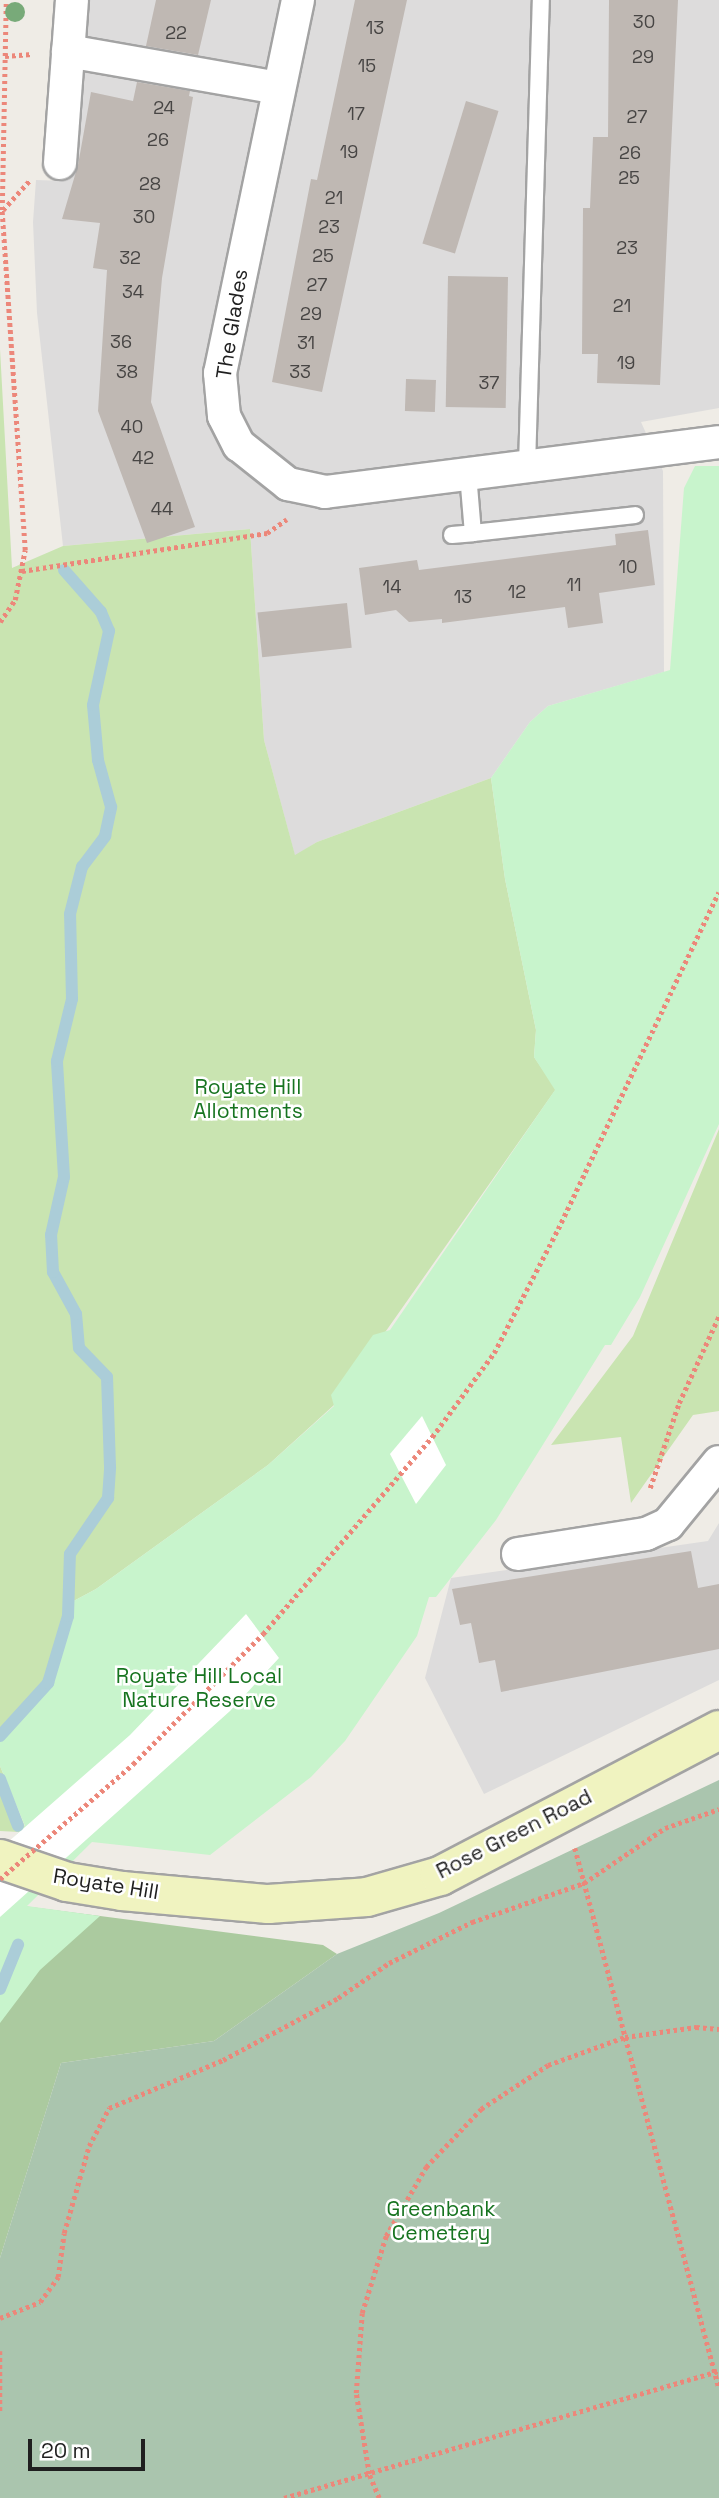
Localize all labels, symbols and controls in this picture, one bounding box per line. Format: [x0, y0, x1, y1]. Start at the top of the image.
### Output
house number: 30 [633, 11, 655, 33]
house number: 13 [366, 17, 384, 39]
house number: 22 [165, 22, 187, 44]
house number: 29 [632, 46, 654, 68]
house number: 15 [358, 55, 376, 77]
house number: 24 [153, 97, 175, 119]
house number: 17 [347, 103, 365, 125]
house number: 27 [627, 106, 647, 128]
house number: 26 [147, 129, 169, 151]
house number: 19 [340, 141, 358, 163]
house number: 26 [619, 142, 641, 164]
house number: 25 [618, 167, 640, 189]
house number: 28 [139, 173, 161, 195]
house number: 21 [325, 187, 343, 209]
house number: 30 [133, 206, 155, 228]
house number: 23 [318, 216, 340, 238]
house number: 23 [616, 237, 638, 259]
house number: 25 [312, 245, 334, 267]
house number: 32 [119, 247, 141, 269]
street label: The Glades [211, 267, 253, 381]
house number: 27 [307, 274, 327, 296]
house number: 34 [122, 281, 144, 303]
house number: 21 [613, 295, 631, 317]
house number: 29 [300, 303, 322, 325]
house number: 36 [110, 331, 132, 353]
house number: 31 [297, 332, 315, 354]
house number: 19 [617, 352, 635, 374]
house number: 38 [116, 361, 138, 383]
house number: 33 [289, 361, 311, 383]
house number: 37 [478, 372, 500, 394]
house number: 40 [121, 416, 143, 438]
house number: 42 [132, 447, 154, 469]
house number: 44 [151, 498, 173, 520]
house number: 10 [618, 556, 638, 578]
house number: 11 [566, 574, 582, 596]
house number: 14 [383, 576, 401, 598]
house number: 12 [508, 581, 526, 603]
house number: 13 [454, 586, 472, 608]
park label: Royate Hill Allotments [193, 1074, 303, 1124]
park label: Royate Hill Local Nature Reserve [116, 1663, 282, 1713]
street label: Rose Green Road [432, 1784, 596, 1884]
street label: Royate Hill [51, 1863, 161, 1905]
park label: Greenbank Cemetery [387, 2196, 495, 2246]
scale bar [32, 2424, 149, 2468]
text: 20 m [41, 2437, 91, 2464]

